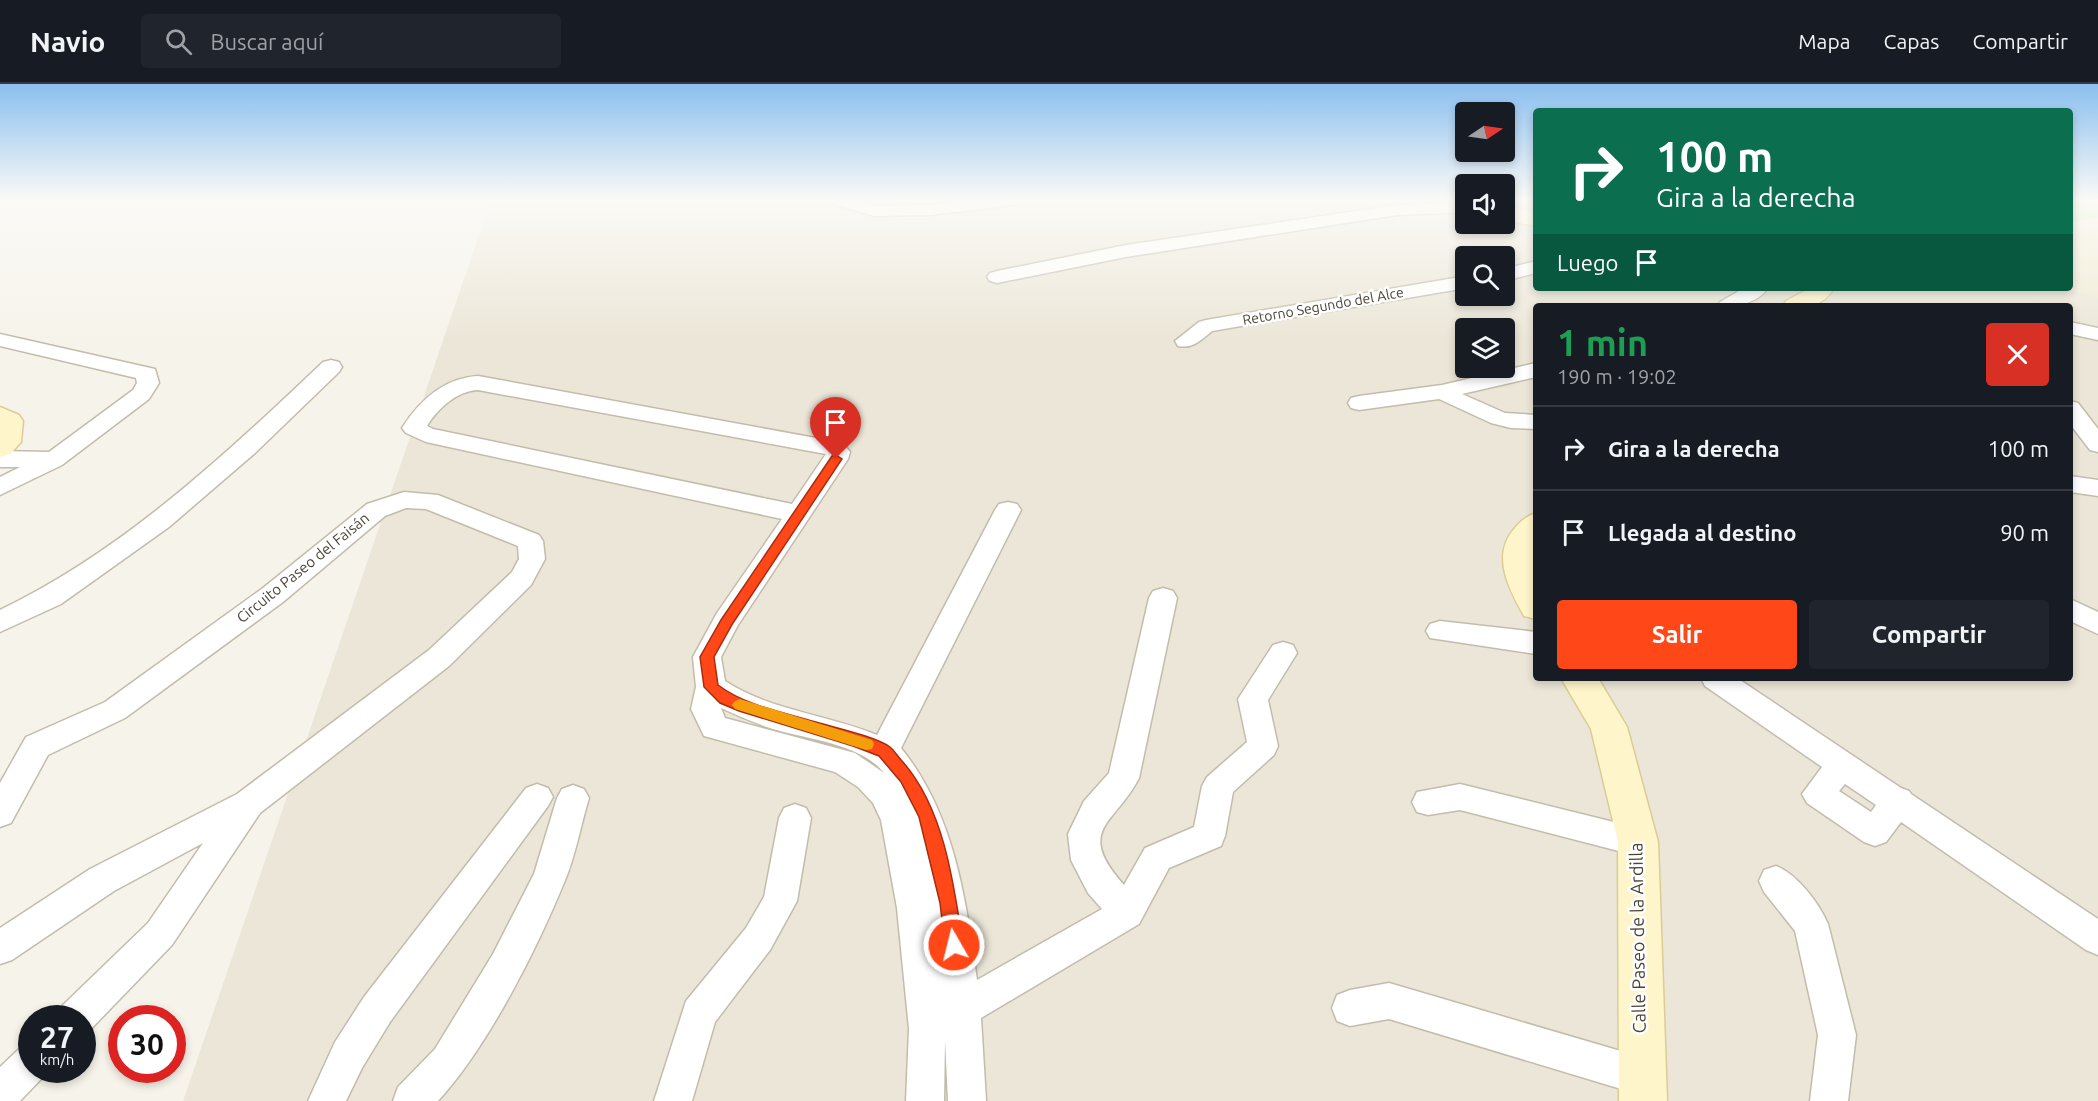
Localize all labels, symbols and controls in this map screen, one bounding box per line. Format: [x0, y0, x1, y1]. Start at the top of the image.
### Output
search box [141, 14, 561, 68]
icon: search [162, 25, 195, 58]
text: Navio [30, 26, 105, 57]
text: Buscar aquí [210, 29, 323, 54]
text: Mapa [1798, 29, 1850, 53]
text: Capas [1883, 29, 1939, 53]
text: Compartir [1972, 29, 2068, 53]
north arrow [1455, 102, 1515, 162]
map controls [1455, 102, 1515, 378]
icon: right [1557, 132, 1635, 210]
text: 100 m [1656, 133, 1773, 180]
button: sound [1455, 174, 1515, 234]
text: Gira a la derecha [1656, 182, 1856, 212]
button: search [1455, 246, 1515, 306]
icon: arrive [1630, 246, 1663, 279]
text: Luego [1557, 250, 1618, 275]
street label: Retorno Segundo del Alce [1241, 284, 1405, 328]
button: layers [1455, 318, 1515, 378]
text: 1 min [1557, 322, 1648, 363]
button: close [1986, 323, 2049, 386]
text: 190 m · 19:02 [1557, 365, 1677, 388]
pin [810, 397, 861, 459]
icon: arrive [819, 406, 852, 439]
icon: right [1557, 432, 1590, 465]
text: Gira a la derecha [1608, 436, 1780, 461]
text: 100 m [1988, 436, 2049, 461]
street label: Circuito Paseo del Faisán [233, 509, 372, 626]
icon: arrive [1557, 516, 1590, 549]
text: Llegada al destino [1608, 520, 1796, 545]
text: 90 m [2000, 520, 2049, 545]
button: Salir [1557, 600, 1797, 669]
button: Compartir [1809, 600, 2049, 669]
street label: Calle Paseo de la Ardilla [1625, 842, 1649, 1034]
position arrow [922, 913, 986, 977]
speed limit sign: 30 [108, 1005, 186, 1083]
text: 27 [40, 1020, 74, 1054]
text: km/h [40, 1051, 74, 1068]

